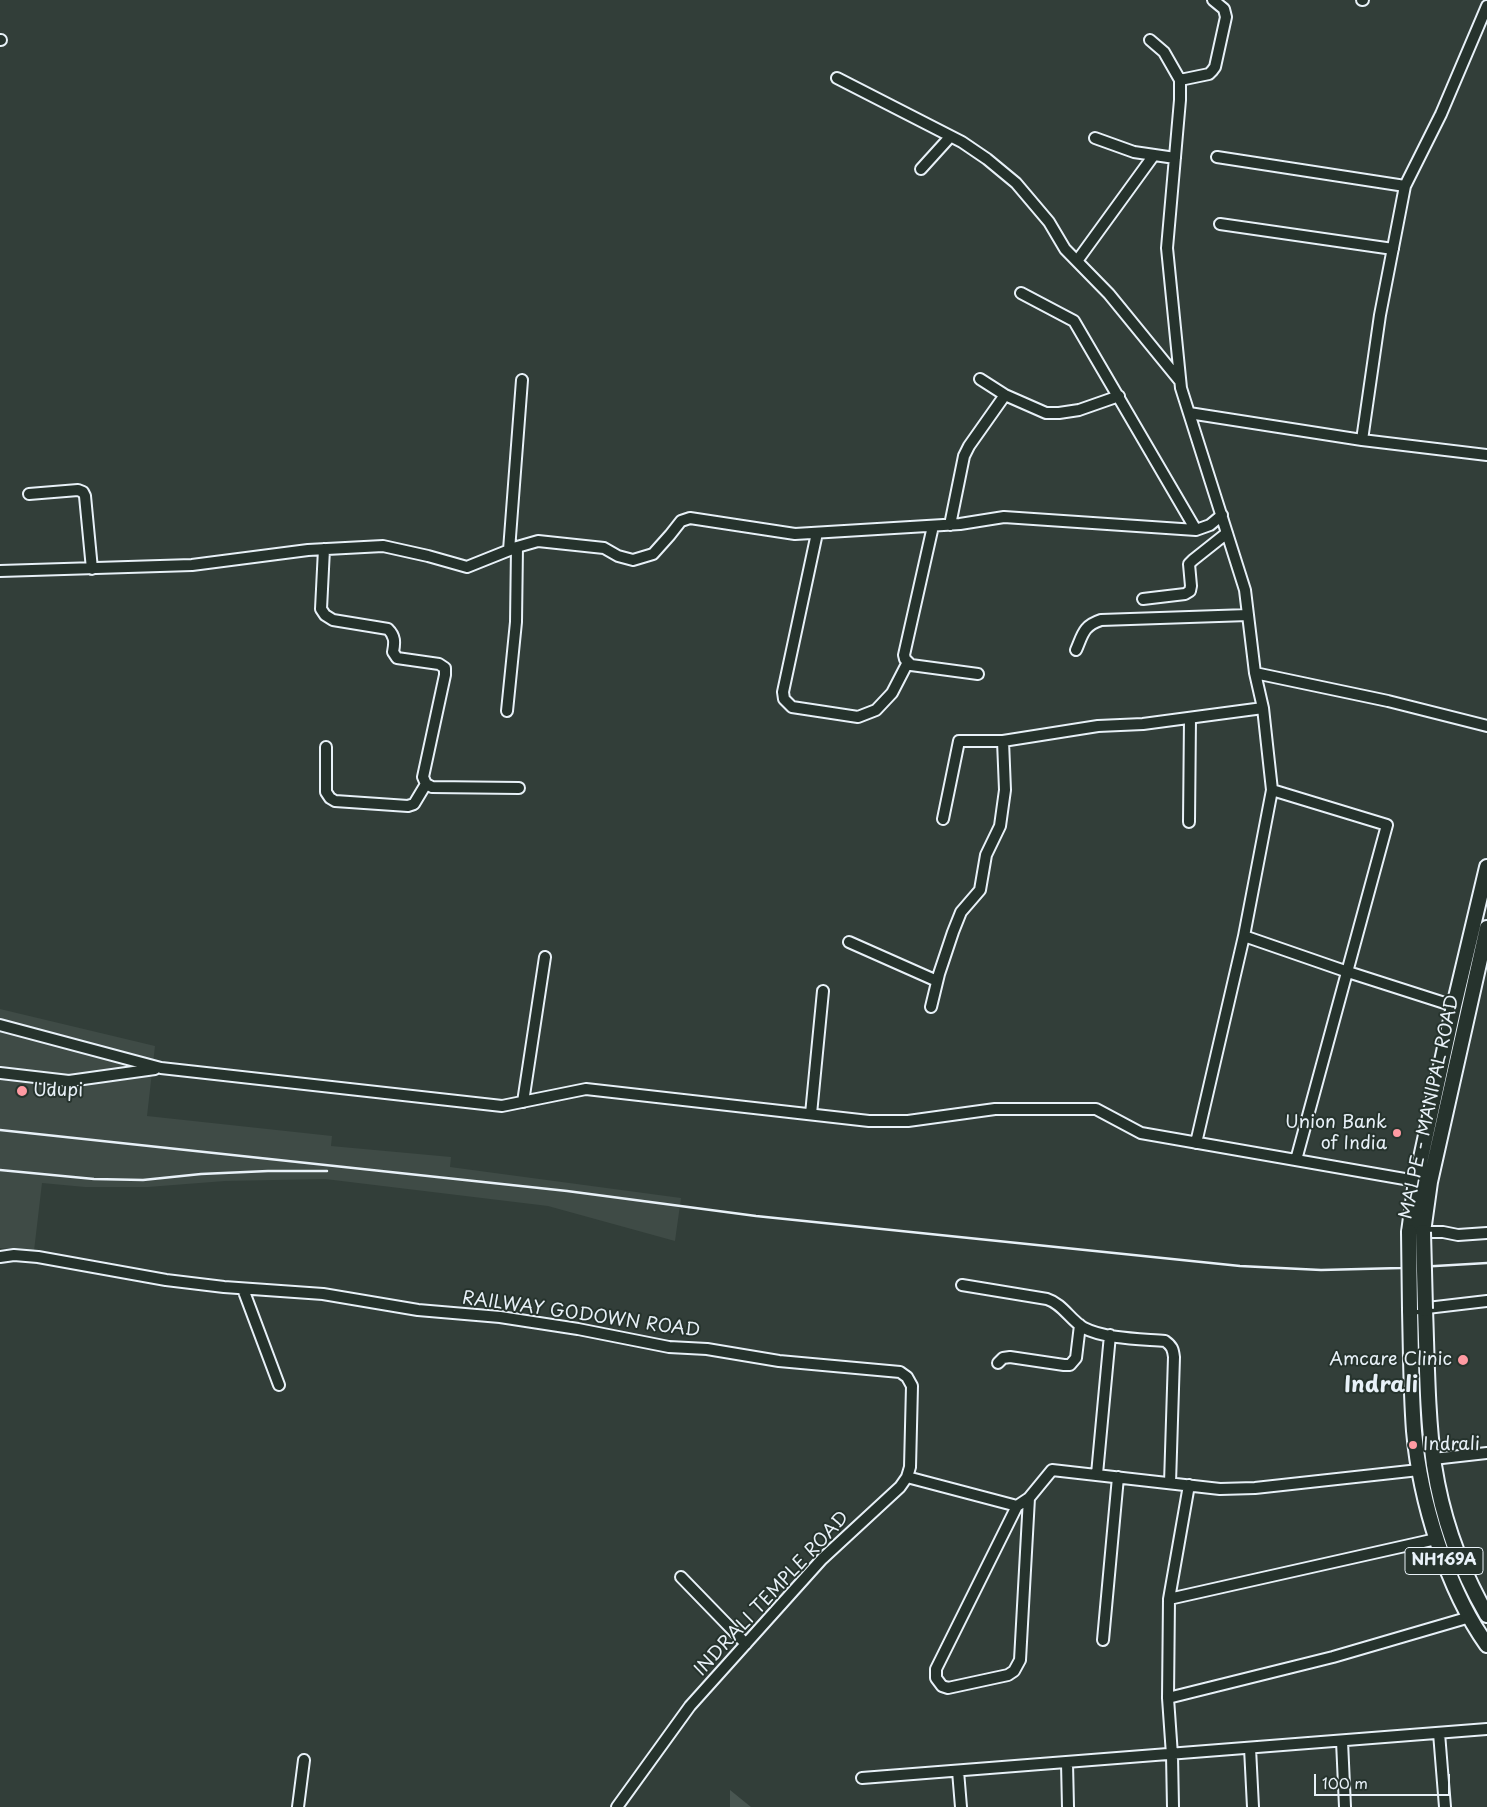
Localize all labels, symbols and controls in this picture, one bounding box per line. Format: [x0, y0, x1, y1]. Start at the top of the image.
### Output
street label: MALPE - MANIPAL ROAD [1396, 993, 1464, 1221]
place label: Udupi [33, 1080, 83, 1102]
marker: Udupi [15, 1084, 29, 1098]
place label: Union Bank of India [1285, 1112, 1387, 1154]
marker: Union Bank of India [1391, 1127, 1403, 1139]
street label: RAILWAY GODOWN ROAD [461, 1288, 701, 1342]
place label: Amcare Clinic [1329, 1349, 1452, 1371]
marker: Amcare Clinic [1456, 1353, 1470, 1367]
district label: Indrali [1344, 1373, 1418, 1399]
place label: Indrali [1423, 1434, 1480, 1456]
marker: Indrali [1407, 1439, 1419, 1451]
street label: INDRALI TEMPLE ROAD [690, 1507, 854, 1681]
road number: NH169A [1405, 1548, 1483, 1574]
scale bar [1317, 1764, 1453, 1796]
text: 100 m [1322, 1771, 1368, 1794]

